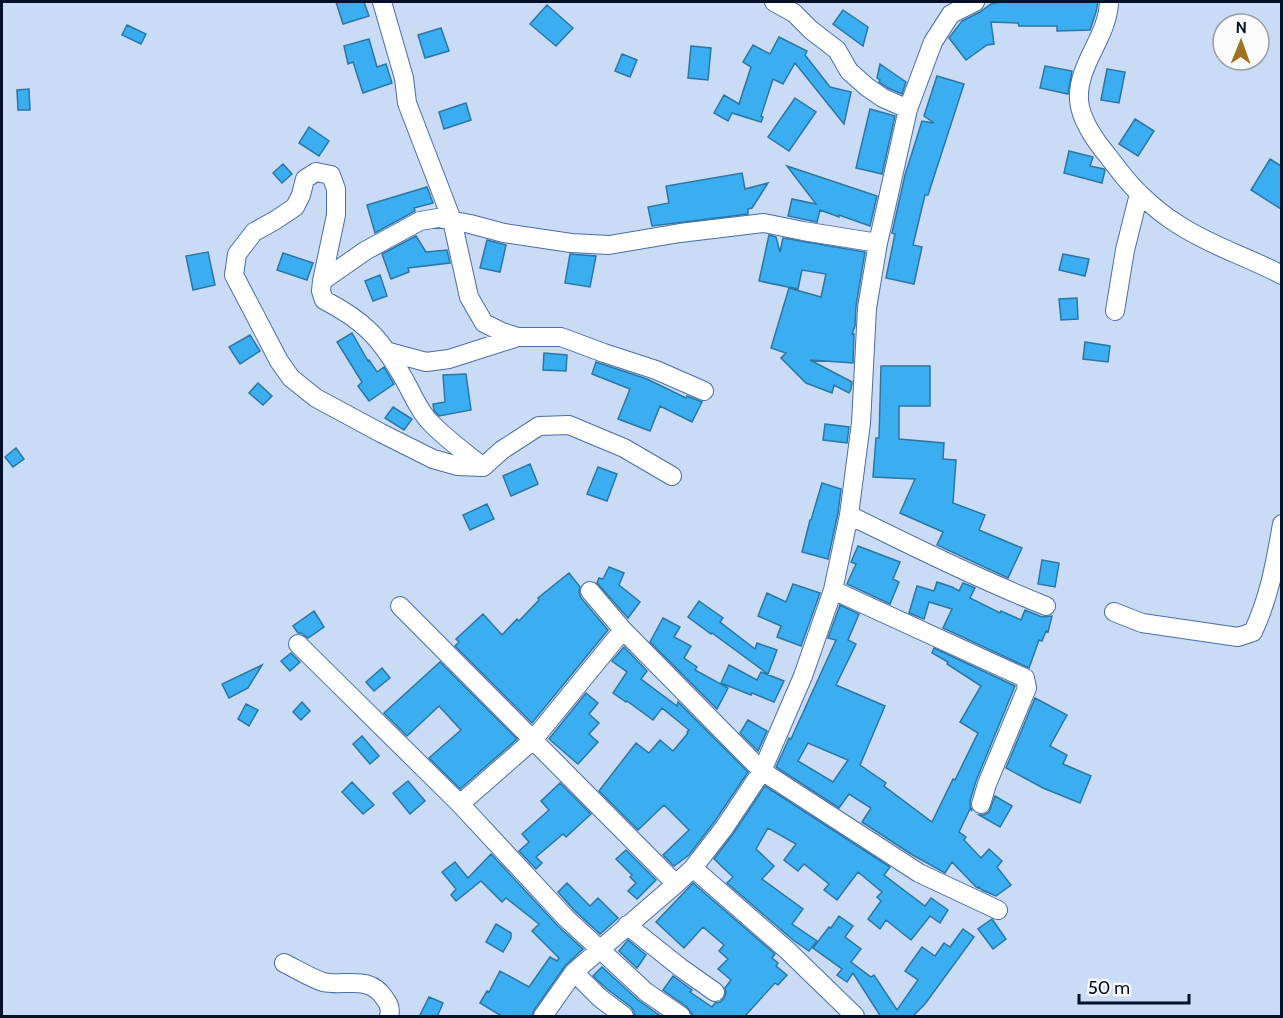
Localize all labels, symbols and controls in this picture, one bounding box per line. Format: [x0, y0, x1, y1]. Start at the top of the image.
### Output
north arrow [1211, 12, 1271, 72]
text: N [1235, 18, 1247, 37]
scale bar [1079, 967, 1188, 1005]
text: 50 m [1088, 977, 1130, 999]

